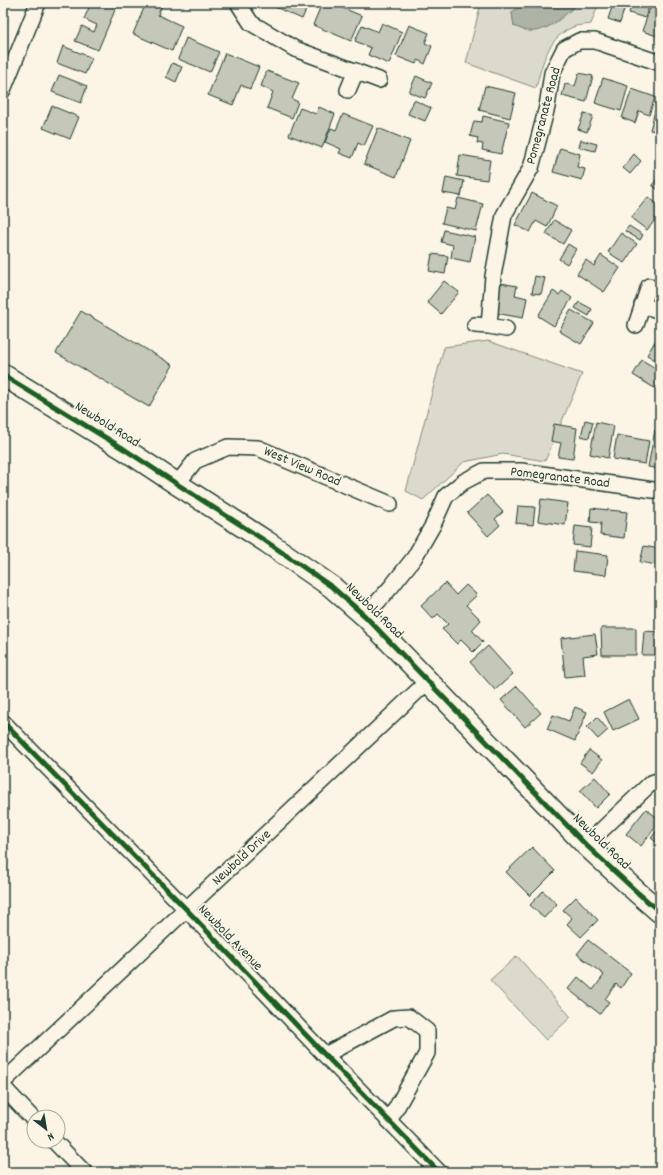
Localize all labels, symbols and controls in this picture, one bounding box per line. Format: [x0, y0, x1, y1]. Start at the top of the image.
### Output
street label: Pomegranate Road [521, 65, 567, 167]
street label: Newbold Road [70, 397, 144, 453]
street label: West View Road [260, 442, 344, 492]
street label: Pomegranate Road [509, 462, 611, 494]
street label: Newbold Road [341, 578, 407, 644]
street label: Newbold Road [568, 809, 634, 875]
street label: Newbold Drive [208, 825, 276, 891]
street label: Newbold Avenue [193, 900, 267, 976]
north arrow [26, 1109, 66, 1149]
text: N [43, 1128, 57, 1144]

